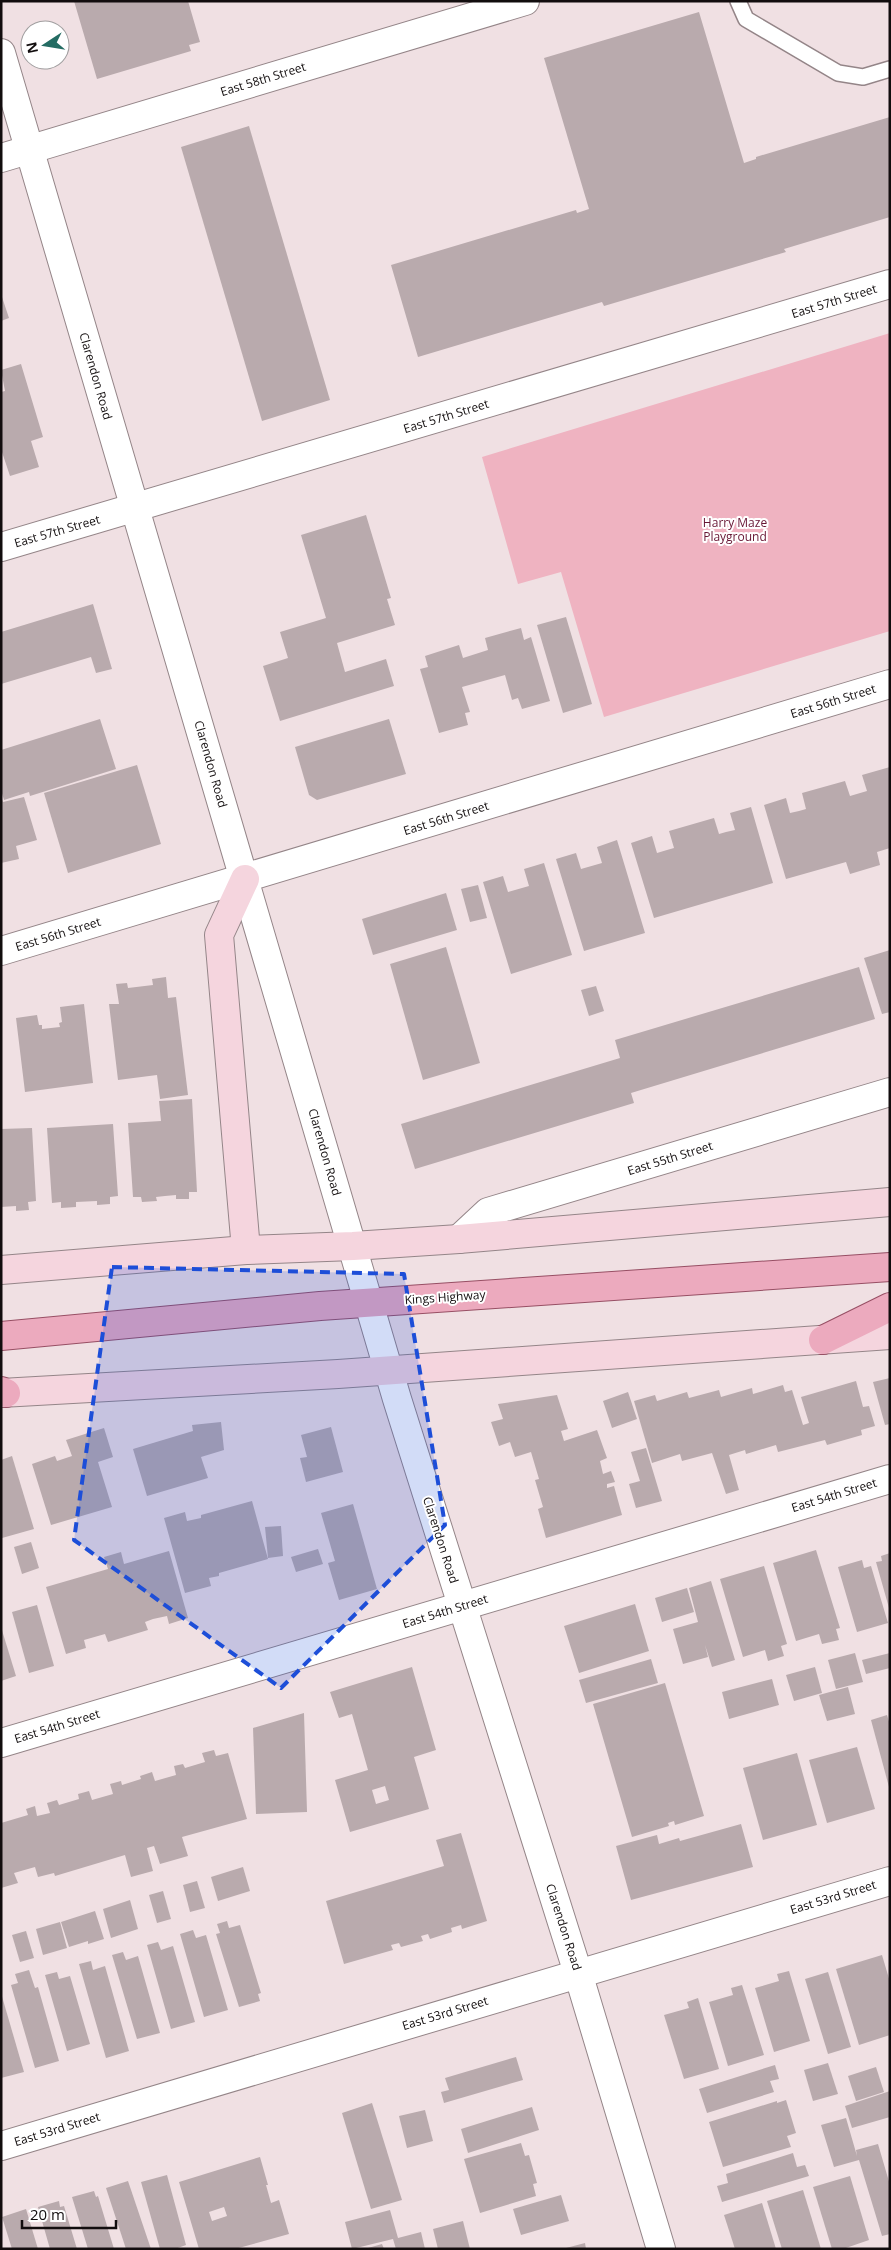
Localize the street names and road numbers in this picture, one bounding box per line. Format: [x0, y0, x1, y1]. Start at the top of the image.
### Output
street label: East 58th Street [218, 58, 308, 100]
street label: East 57th Street [789, 280, 879, 322]
street label: Clarendon Road [75, 330, 117, 422]
street label: East 57th Street [401, 395, 491, 437]
street label: East 57th Street [12, 511, 102, 551]
street label: East 56th Street [788, 680, 878, 722]
street label: Clarendon Road [190, 718, 232, 810]
street label: East 56th Street [401, 797, 491, 839]
street label: East 56th Street [13, 913, 103, 955]
street label: Clarendon Road [304, 1106, 346, 1198]
street label: East 55th Street [625, 1137, 715, 1179]
street label: Kings Highway [404, 1286, 487, 1308]
street label: East 54th Street [789, 1474, 879, 1516]
street label: Clarendon Road [419, 1495, 463, 1585]
street label: East 54th Street [400, 1590, 490, 1632]
street label: East 54th Street [12, 1705, 102, 1747]
street label: East 53rd Street [788, 1876, 878, 1918]
street label: Clarendon Road [542, 1882, 586, 1972]
street label: East 53rd Street [400, 1992, 490, 2034]
street label: East 53rd Street [12, 2108, 102, 2150]

